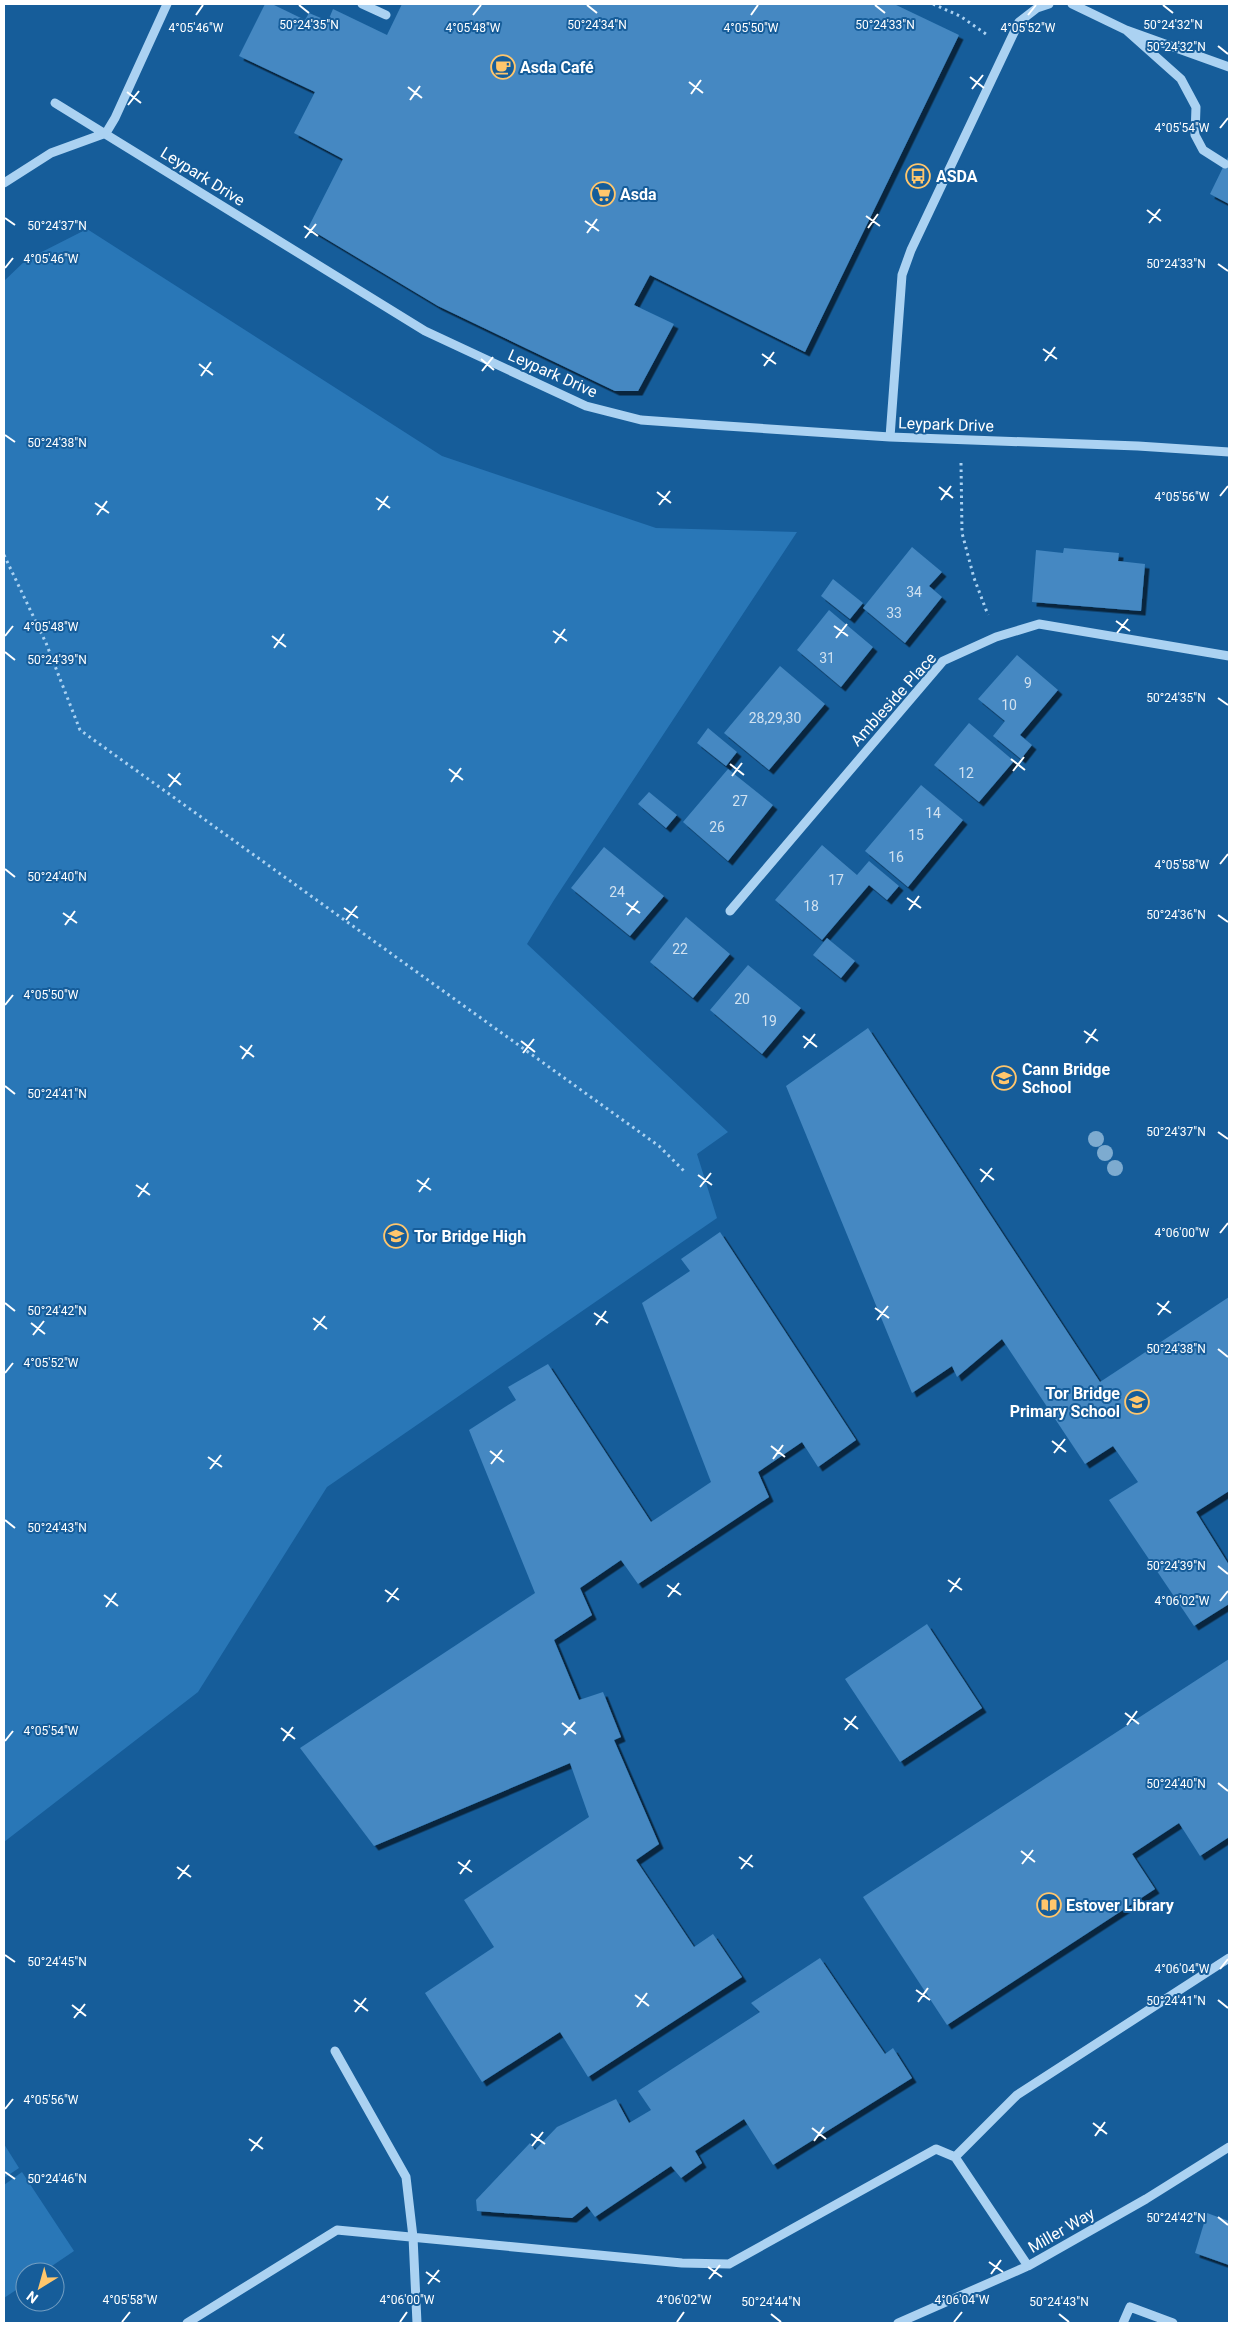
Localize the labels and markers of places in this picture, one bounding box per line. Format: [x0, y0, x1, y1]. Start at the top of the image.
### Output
cafe icon: Asda Café [490, 54, 516, 80]
place label: Asda Café [520, 58, 594, 77]
bus stop icon: ASDA [905, 163, 931, 189]
place label: ASDA [936, 167, 978, 186]
supermarket icon: Asda [590, 181, 616, 207]
place label: Asda [620, 185, 657, 204]
place label: Cann Bridge School [1022, 1060, 1110, 1097]
school or university icon: Cann Bridge School [991, 1065, 1017, 1091]
school or university icon: Tor Bridge High [383, 1223, 409, 1249]
place label: Tor Bridge High [414, 1227, 526, 1246]
place label: Tor Bridge Primary School [1010, 1384, 1120, 1421]
school or university icon: Tor Bridge Primary School [1124, 1389, 1150, 1415]
library icon: Estover Library [1036, 1892, 1062, 1918]
place label: Estover Library [1066, 1896, 1175, 1915]

